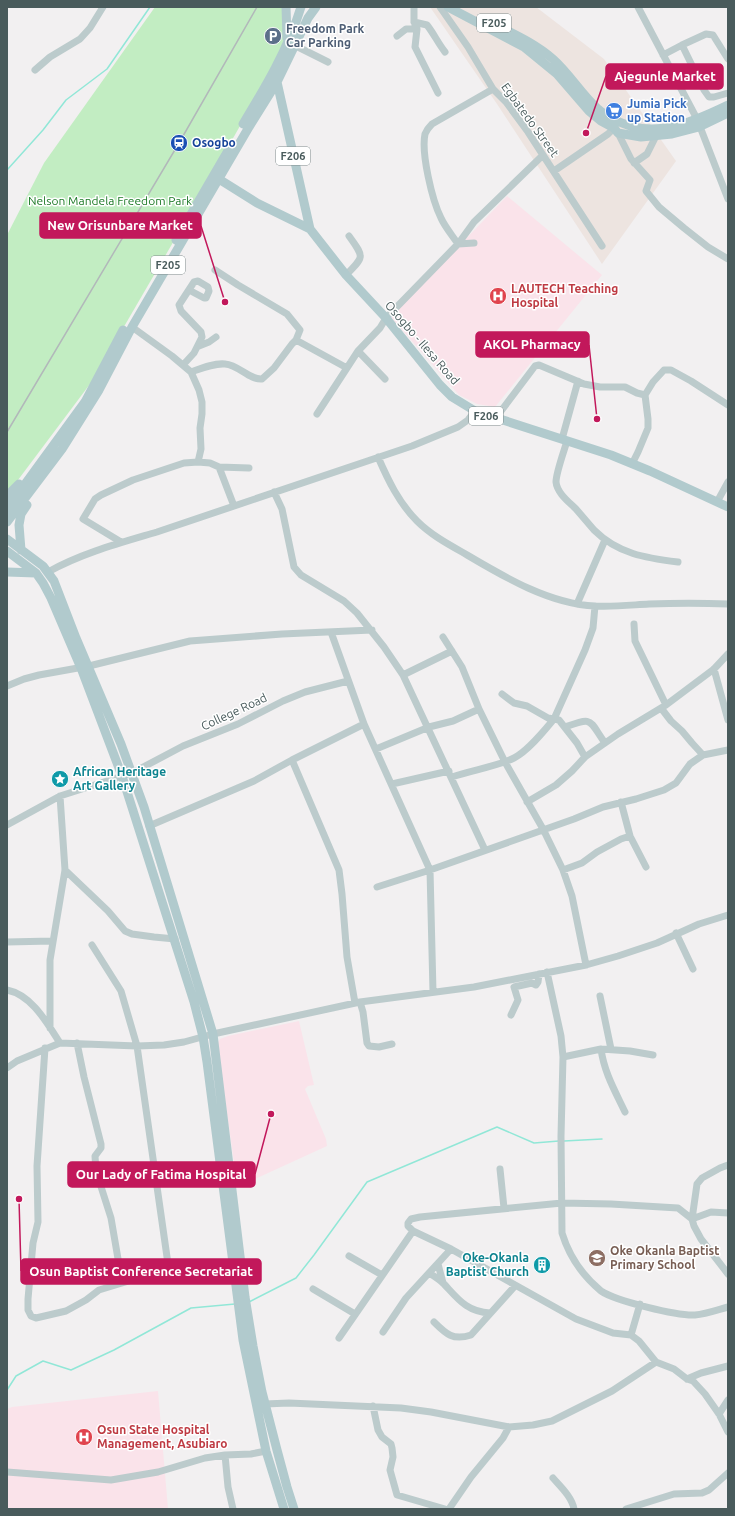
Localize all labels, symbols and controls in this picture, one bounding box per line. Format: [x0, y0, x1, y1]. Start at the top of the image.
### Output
road number: F205 [477, 14, 511, 32]
place label: Freedom Park Car Parking [286, 22, 365, 49]
parking icon: Freedom Park Car Parking [263, 26, 283, 46]
callout: Ajegunle Market [606, 64, 723, 89]
text: Ajegunle Market [614, 69, 716, 83]
street label: Egbatedo Street [499, 80, 562, 159]
place label: Jumia Pick up Station [627, 97, 687, 124]
supermarket icon: Jumia Pick up Station [604, 101, 624, 121]
station icon: Osogbo [169, 133, 189, 153]
place label: Osogbo [192, 136, 236, 149]
road number: F206 [276, 147, 310, 165]
park label: Nelson Mandela Freedom Park [28, 194, 192, 207]
callout: New Orisunbare Market [40, 213, 201, 238]
text: New Orisunbare Market [47, 218, 193, 232]
road number: F205 [151, 256, 185, 274]
place label: LAUTECH Teaching Hospital [511, 282, 618, 309]
hospital icon: LAUTECH Teaching Hospital [488, 286, 508, 306]
street label: Osogbo - Ilesa Road [383, 298, 462, 387]
callout: AKOL Pharmacy [476, 332, 589, 357]
text: AKOL Pharmacy [483, 337, 581, 351]
road number: F206 [469, 407, 503, 425]
street label: College Road [199, 691, 269, 732]
place label: African Heritage Art Gallery [73, 765, 166, 792]
place icon: African Heritage Art Gallery [50, 769, 70, 789]
callout: Our Lady of Fatima Hospital [68, 1162, 255, 1187]
text: Our Lady of Fatima Hospital [76, 1167, 246, 1181]
place label: Oke Okanla Baptist Primary School [610, 1244, 719, 1271]
school or university icon: Oke Okanla Baptist Primary School [587, 1248, 607, 1268]
place label: Oke-Okanla Baptist Church [446, 1251, 529, 1278]
building icon: Oke-Okanla Baptist Church [532, 1255, 552, 1275]
callout: Osun Baptist Conference Secretariat [21, 1259, 261, 1284]
text: Osun Baptist Conference Secretariat [29, 1264, 253, 1278]
place label: Osun State Hospital Management, Asubiaro [97, 1423, 228, 1450]
hospital icon: Osun State Hospital Management, Asubiaro [74, 1427, 94, 1447]

